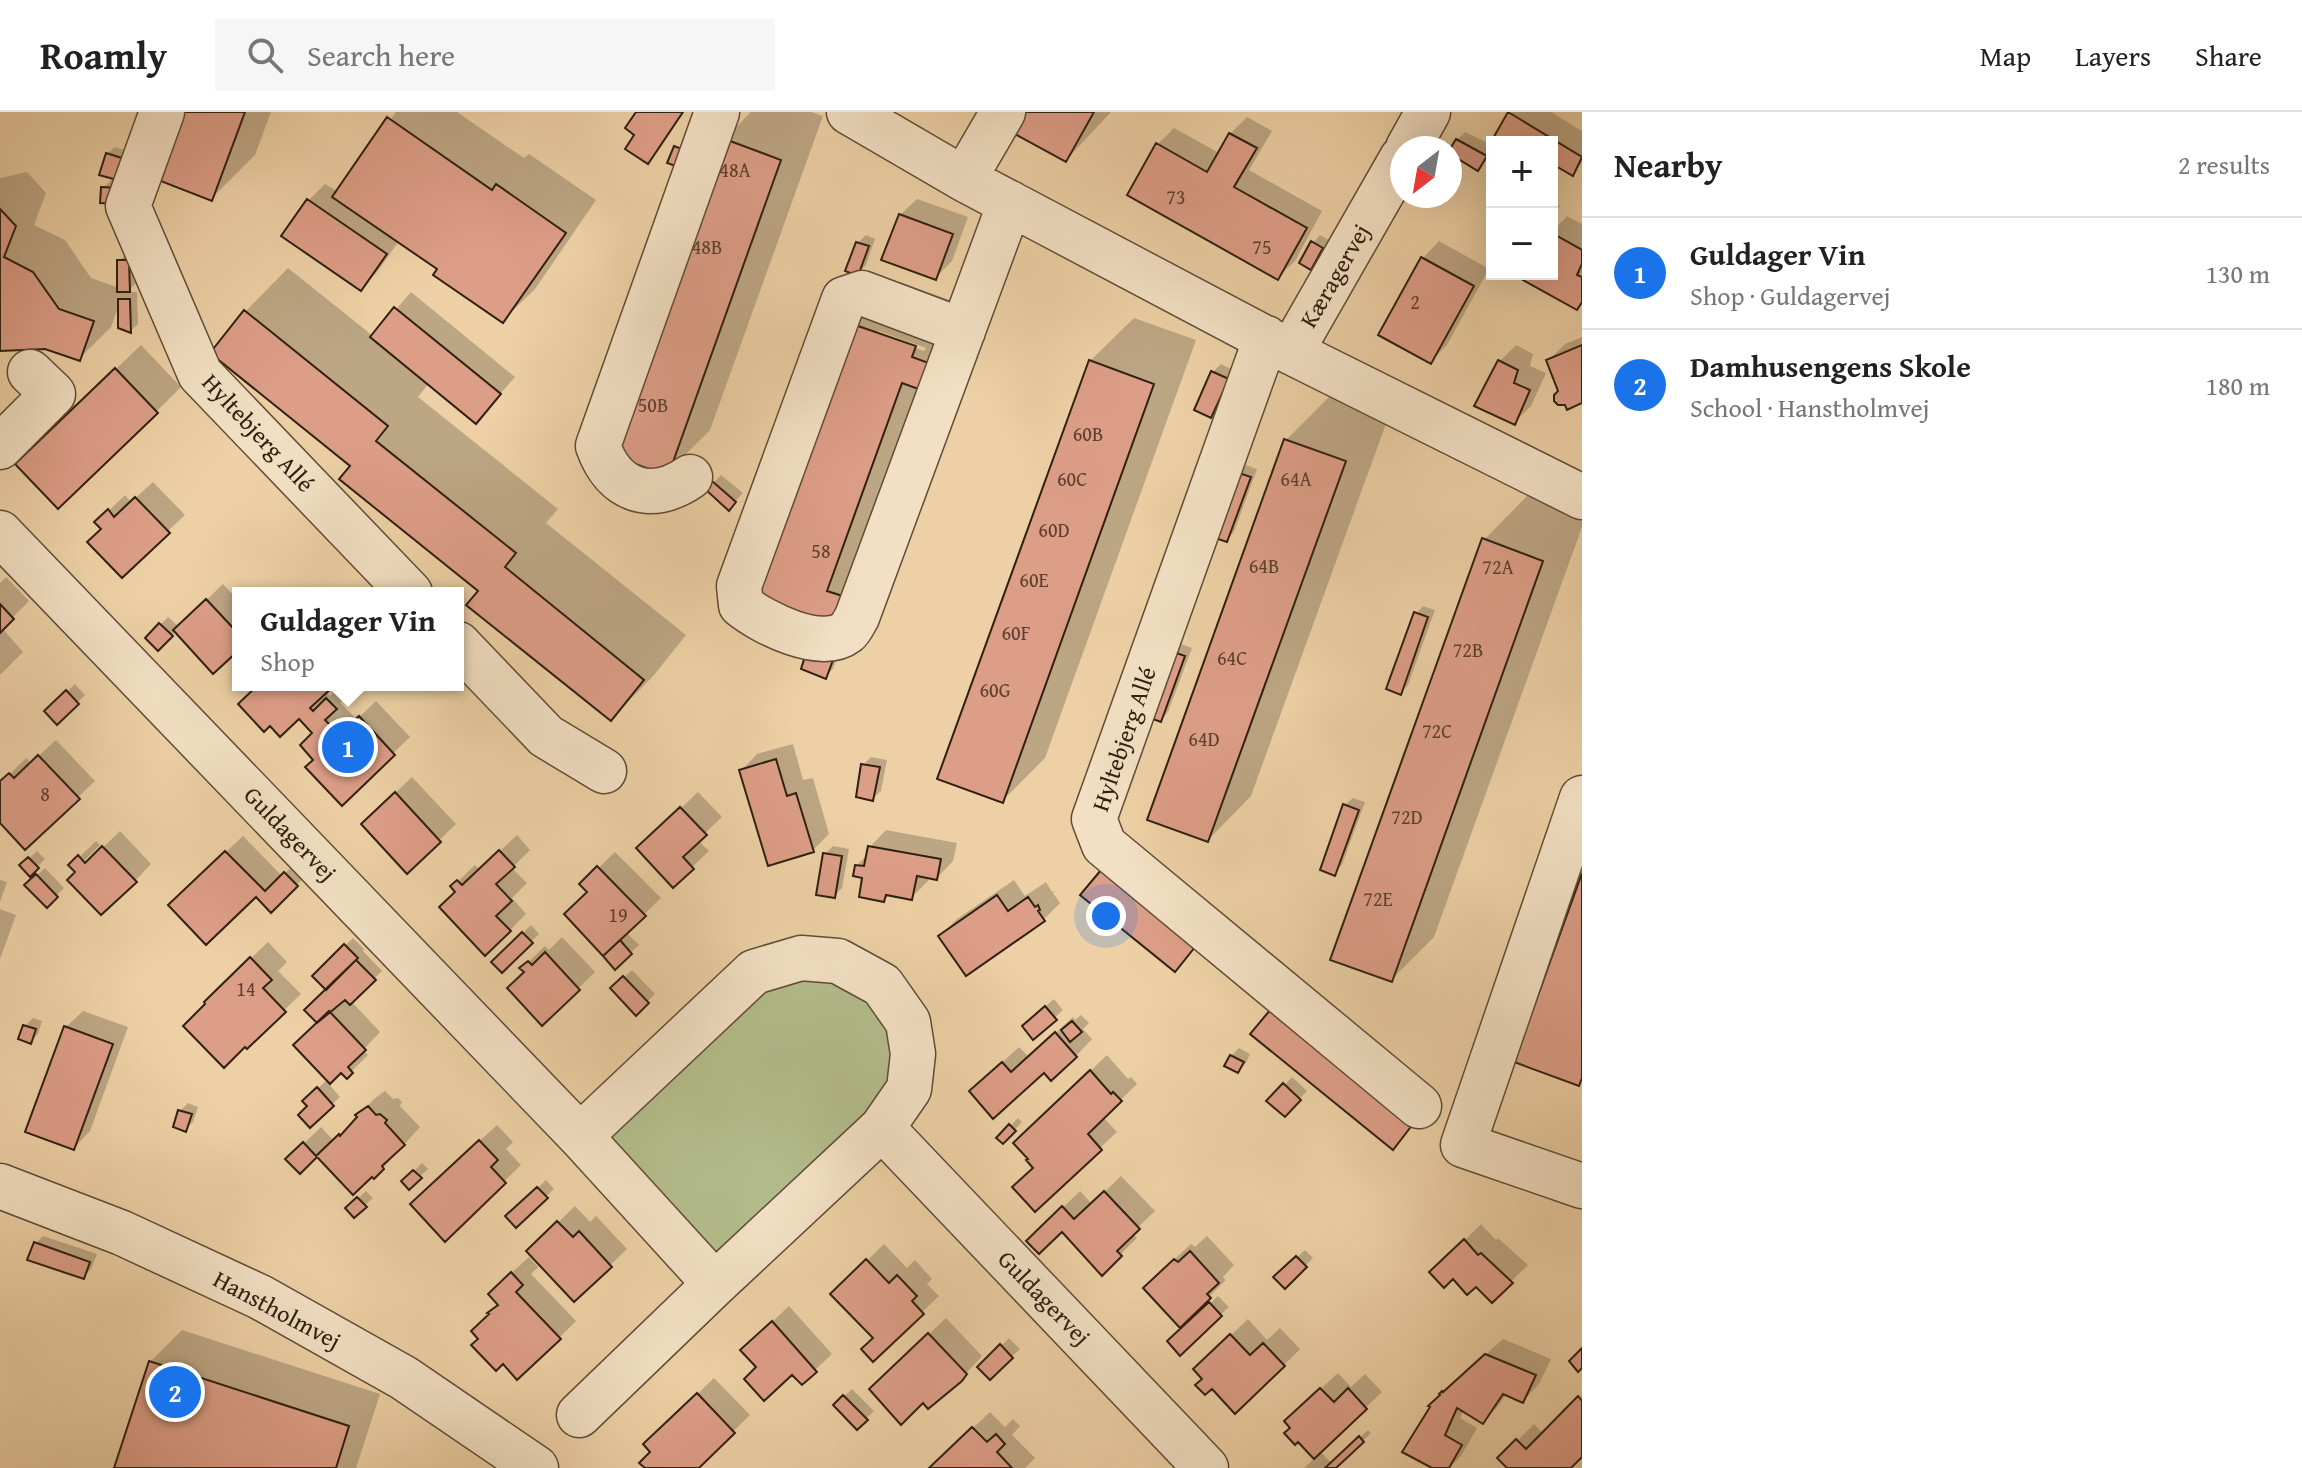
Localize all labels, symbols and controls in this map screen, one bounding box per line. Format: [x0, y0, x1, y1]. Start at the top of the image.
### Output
search box [215, 19, 775, 91]
text: Roamly [40, 27, 167, 83]
icon: search [243, 33, 287, 77]
text: Search here [307, 33, 455, 77]
text: Map [1980, 35, 2031, 76]
text: Layers [2075, 35, 2151, 76]
text: Share [2195, 35, 2262, 76]
north arrow [1390, 136, 1462, 208]
map controls [1486, 136, 1558, 280]
button: + [1486, 136, 1558, 208]
text: Nearby [1614, 140, 1723, 189]
text: 2 results [2178, 145, 2270, 184]
house number: 48A [719, 155, 751, 184]
house number: 73 [1166, 182, 1186, 211]
button: − [1486, 208, 1558, 280]
street label: Kæragervej [1291, 217, 1378, 334]
house number: 48B [692, 232, 722, 261]
house number: 75 [1252, 232, 1272, 261]
text: Guldager Vin [1690, 232, 1865, 276]
text: 1 [1633, 254, 1647, 293]
text: 130 m [2205, 254, 2270, 293]
text: Shop · Guldagervej [1690, 276, 1891, 315]
house number: 2 [1410, 287, 1420, 316]
text: Damhusengens Skole [1690, 344, 1971, 388]
street label: Hyltebjerg Allé [194, 366, 323, 500]
text: 2 [1633, 366, 1647, 405]
text: 180 m [2205, 366, 2270, 405]
text: School · Hanstholmvej [1690, 388, 1930, 427]
house number: 50B [638, 390, 668, 419]
house number: 60B [1073, 419, 1103, 448]
house number: 60C [1057, 464, 1087, 493]
house number: 64A [1280, 464, 1312, 493]
house number: 60D [1038, 515, 1070, 544]
house number: 58 [811, 536, 831, 565]
house number: 64B [1249, 551, 1279, 580]
house number: 72A [1482, 552, 1514, 581]
house number: 60E [1019, 565, 1049, 594]
popup [232, 587, 464, 691]
text: Guldager Vin [260, 598, 436, 642]
house number: 60F [1001, 618, 1031, 647]
house number: 72B [1453, 635, 1483, 664]
text: Shop [260, 642, 315, 681]
house number: 64C [1217, 643, 1247, 672]
street label: Hyltebjerg Allé [1082, 662, 1165, 816]
house number: 60G [979, 675, 1011, 704]
house number: 72C [1422, 716, 1452, 745]
pin: 1 [322, 717, 374, 777]
house number: 64D [1188, 724, 1220, 753]
street label: Guldagervej [236, 778, 345, 889]
house number: 8 [40, 779, 50, 808]
house number: 72D [1391, 802, 1423, 831]
house number: 72E [1363, 884, 1393, 913]
your location [1086, 896, 1126, 936]
house number: 19 [608, 900, 628, 929]
house number: 14 [236, 974, 256, 1003]
street label: Guldagervej [990, 1242, 1099, 1353]
street label: Hanstholmvej [207, 1261, 347, 1358]
pin: 2 [149, 1362, 201, 1422]

